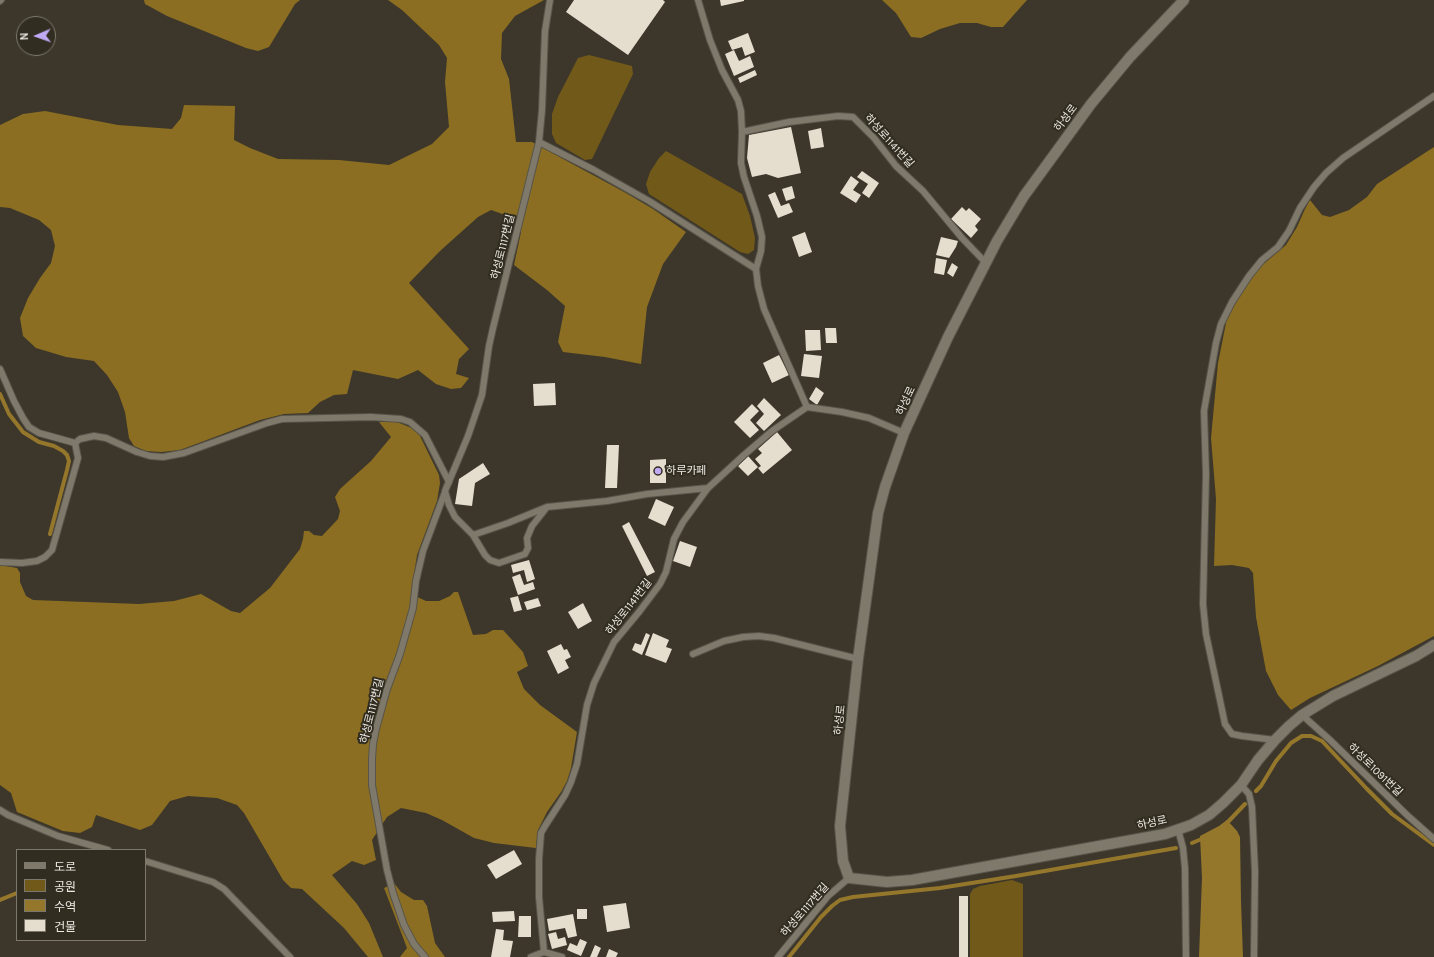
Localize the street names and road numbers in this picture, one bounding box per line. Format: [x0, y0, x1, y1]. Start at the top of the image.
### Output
street label: 하성로 [1052, 102, 1080, 134]
street label: 하성로1141번길 [861, 111, 917, 171]
street label: 하성로1117번길 [489, 213, 517, 281]
street label: 하성로 [894, 384, 918, 418]
street label: 하성로1141번길 [603, 576, 655, 638]
street label: 하성로1117번길 [358, 677, 386, 745]
street label: 하성로 [832, 704, 848, 736]
street label: 하성로1091번길 [1345, 741, 1405, 799]
street label: 하성로 [1136, 813, 1168, 833]
street label: 하성로1117번길 [778, 881, 832, 939]

